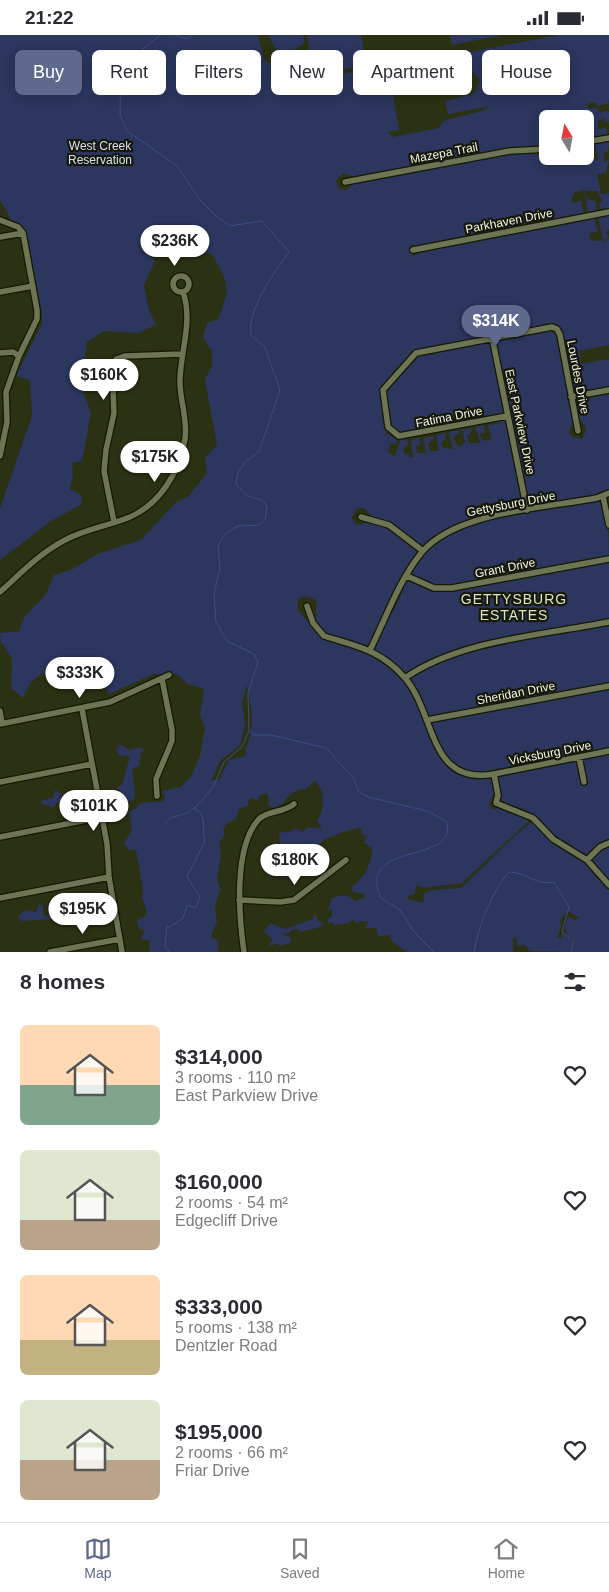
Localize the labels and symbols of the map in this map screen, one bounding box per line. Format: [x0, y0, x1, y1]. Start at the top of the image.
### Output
north arrow [539, 110, 594, 165]
park label: West Creek Reservation [68, 139, 132, 167]
street label: Mazepa Trail [409, 140, 479, 166]
street label: Parkhaven Drive [464, 206, 554, 236]
pin: $236K [140, 225, 210, 267]
pin: $314K [461, 305, 531, 347]
street label: Lourdes Drive [564, 339, 592, 415]
pin: $160K [69, 359, 139, 401]
street label: East Parkview Drive [502, 368, 538, 476]
street label: Fatima Drive [414, 404, 484, 430]
pin: $175K [120, 441, 190, 483]
street label: Gettysburg Drive [465, 488, 557, 519]
street label: Grant Drive [474, 555, 537, 581]
district label: GETTYSBURG ESTATES [461, 591, 567, 623]
pin: $333K [45, 657, 115, 699]
street label: Sheridan Drive [476, 678, 557, 707]
street label: Vicksburg Drive [508, 738, 593, 768]
pin: $101K [59, 789, 129, 832]
pin: $180K [260, 843, 330, 886]
pin: $195K [48, 893, 118, 935]

